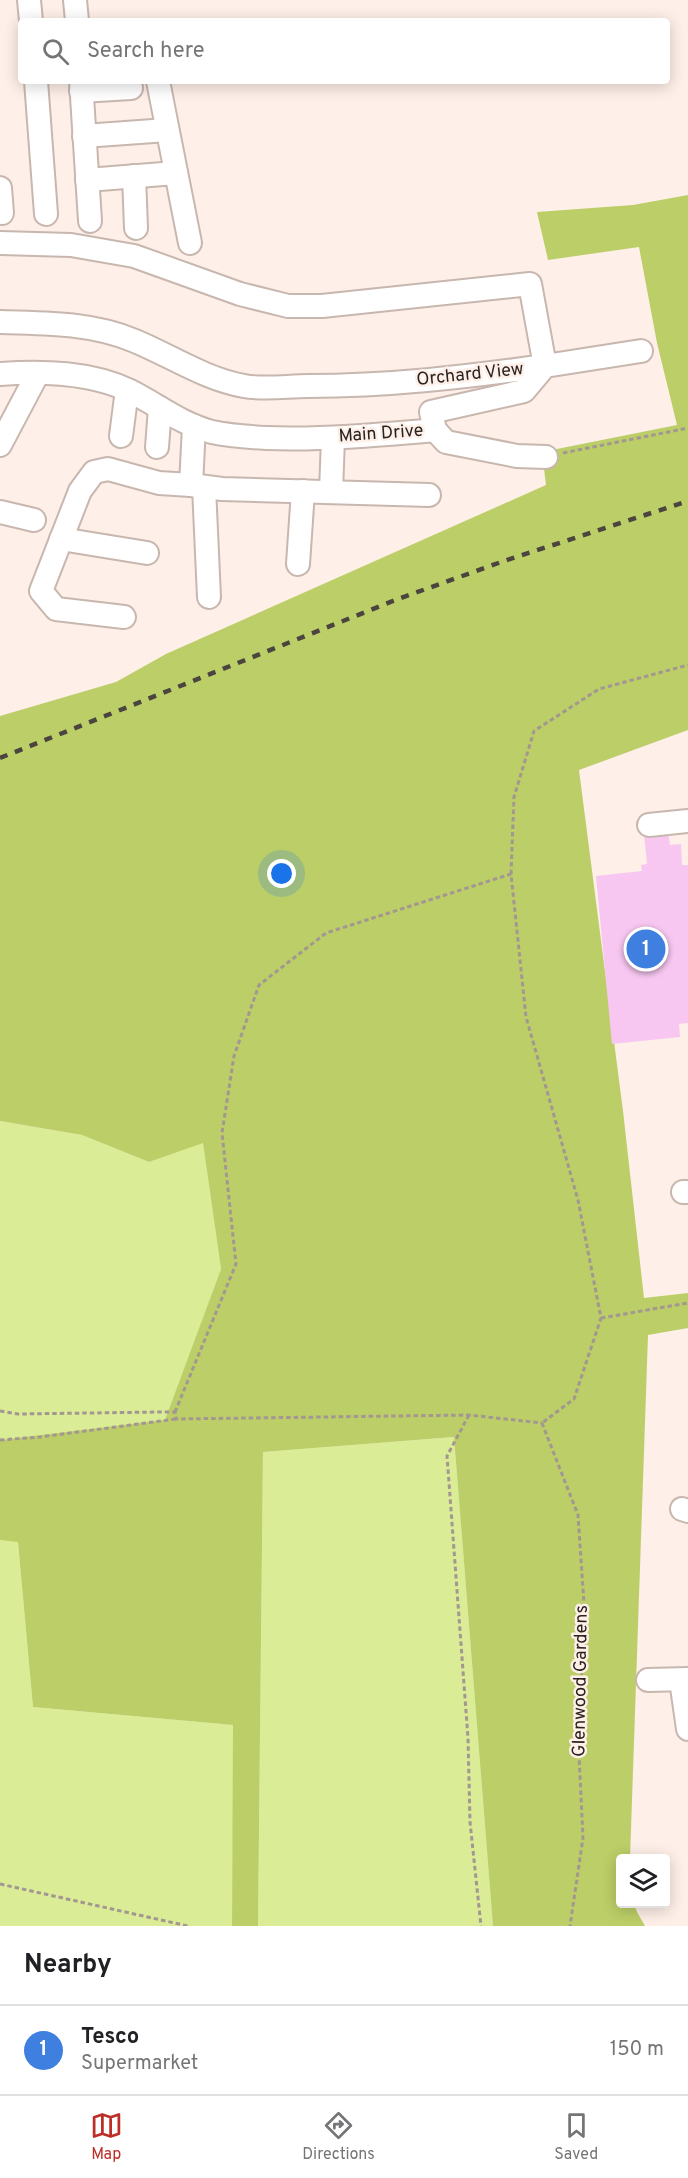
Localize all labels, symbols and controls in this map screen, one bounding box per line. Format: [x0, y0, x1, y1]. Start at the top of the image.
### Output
search box [18, 18, 670, 84]
icon: search [39, 35, 72, 68]
text: Search here [87, 38, 205, 65]
street label: Orchard View [415, 358, 525, 392]
street label: Main Drive [338, 420, 424, 448]
your location [267, 859, 296, 888]
pin: 1 [626, 926, 666, 972]
street label: Glenwood Gardens [568, 1605, 594, 1757]
map controls [616, 1854, 670, 1908]
button: layers [616, 1854, 670, 1908]
text: Nearby [24, 1949, 112, 1982]
text: Tesco [81, 2024, 139, 2051]
text: 1 [40, 2037, 48, 2063]
text: 150 m [610, 2037, 664, 2063]
text: Supermarket [81, 2051, 198, 2077]
tab: Map [90, 2109, 123, 2165]
tab: Directions [302, 2109, 375, 2165]
tab: Saved [554, 2109, 598, 2165]

